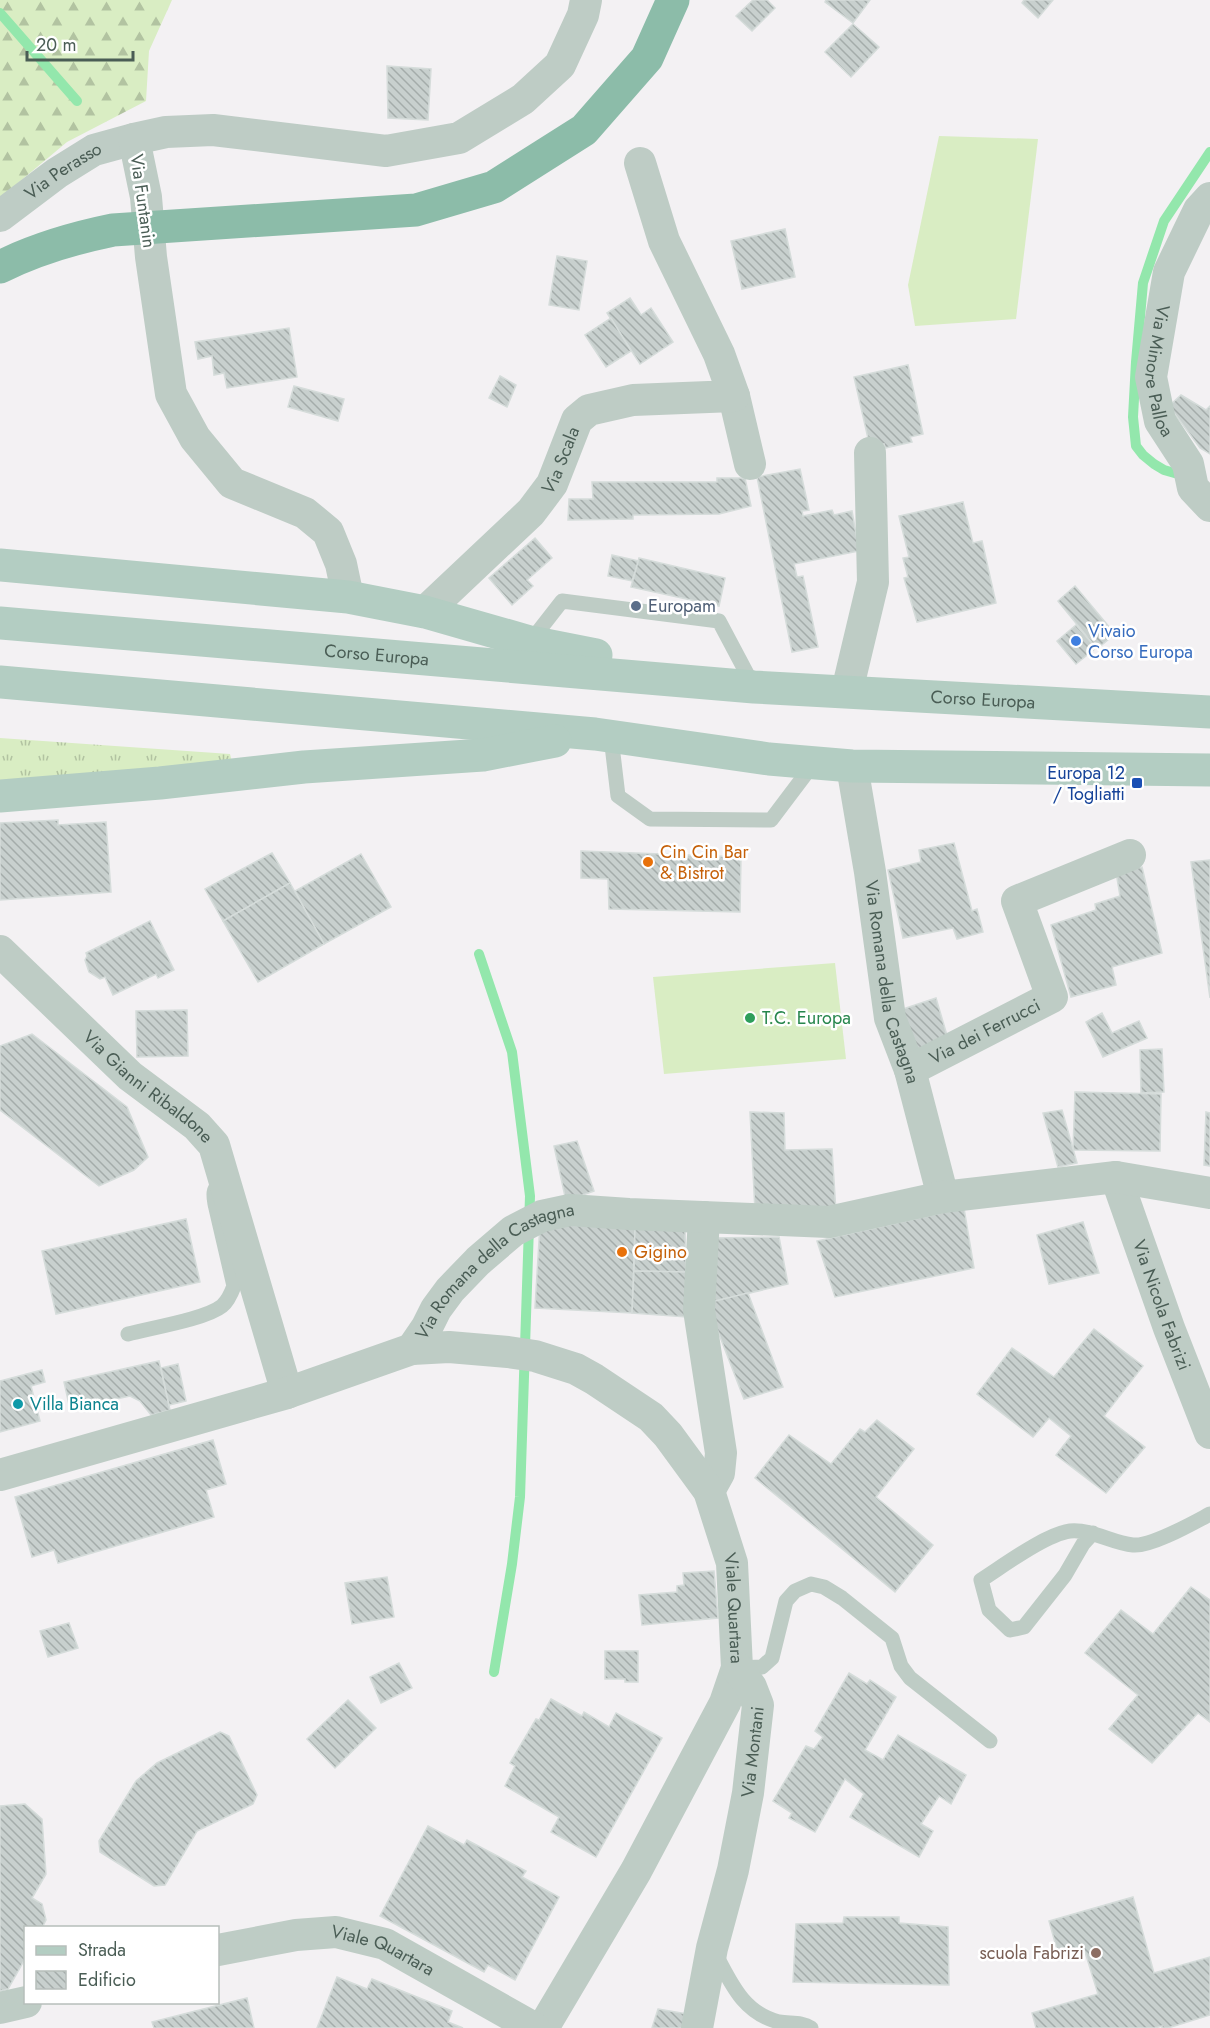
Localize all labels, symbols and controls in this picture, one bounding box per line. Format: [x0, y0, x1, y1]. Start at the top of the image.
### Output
scale bar [27, 24, 134, 62]
text: 20 m [36, 32, 76, 58]
street label: Via Perasso [19, 135, 105, 206]
street label: Via Funtanin [124, 152, 162, 250]
street label: Via Minore Palloa [1138, 303, 1180, 442]
street label: Via Scala [536, 423, 586, 500]
place label: Europam [648, 593, 716, 619]
marker: Europam [629, 599, 643, 613]
place label: Vivaio Corso Europa [1088, 618, 1193, 665]
marker: Vivaio Corso Europa [1069, 634, 1083, 648]
street label: Corso Europa [323, 638, 430, 672]
street label: Corso Europa [930, 684, 1036, 715]
place label: Europa 12 / Togliatti [1047, 760, 1125, 807]
marker: Europa 12 / Togliatti [1130, 776, 1144, 790]
place label: Cin Cin Bar & Bistrot [660, 839, 749, 886]
marker: Cin Cin Bar & Bistrot [641, 855, 655, 869]
street label: Via Romana della Castagna [858, 878, 926, 1086]
street label: Via dei Ferrucci [925, 992, 1045, 1071]
place label: T.C. Europa [762, 1005, 851, 1031]
marker: T.C. Europa [743, 1011, 757, 1025]
street label: Via Gianni Ribaldone [77, 1024, 219, 1149]
street label: Via Romana della Castagna [409, 1196, 577, 1345]
street label: Via Nicola Fabrizi [1126, 1236, 1197, 1374]
place label: Gigino [634, 1239, 687, 1265]
marker: Gigino [615, 1245, 629, 1259]
place label: Villa Bianca [30, 1391, 119, 1417]
marker: Villa Bianca [11, 1397, 25, 1411]
street label: Viale Quartara [717, 1550, 750, 1664]
street label: Via Montani [735, 1705, 771, 1799]
street label: Viale Quartara [328, 1918, 440, 1982]
legend [24, 1926, 219, 2004]
text: Strada [78, 1937, 126, 1963]
place label: scuola Fabrizi [979, 1940, 1084, 1966]
marker: scuola Fabrizi [1089, 1946, 1103, 1960]
text: Edificio [78, 1967, 136, 1993]

